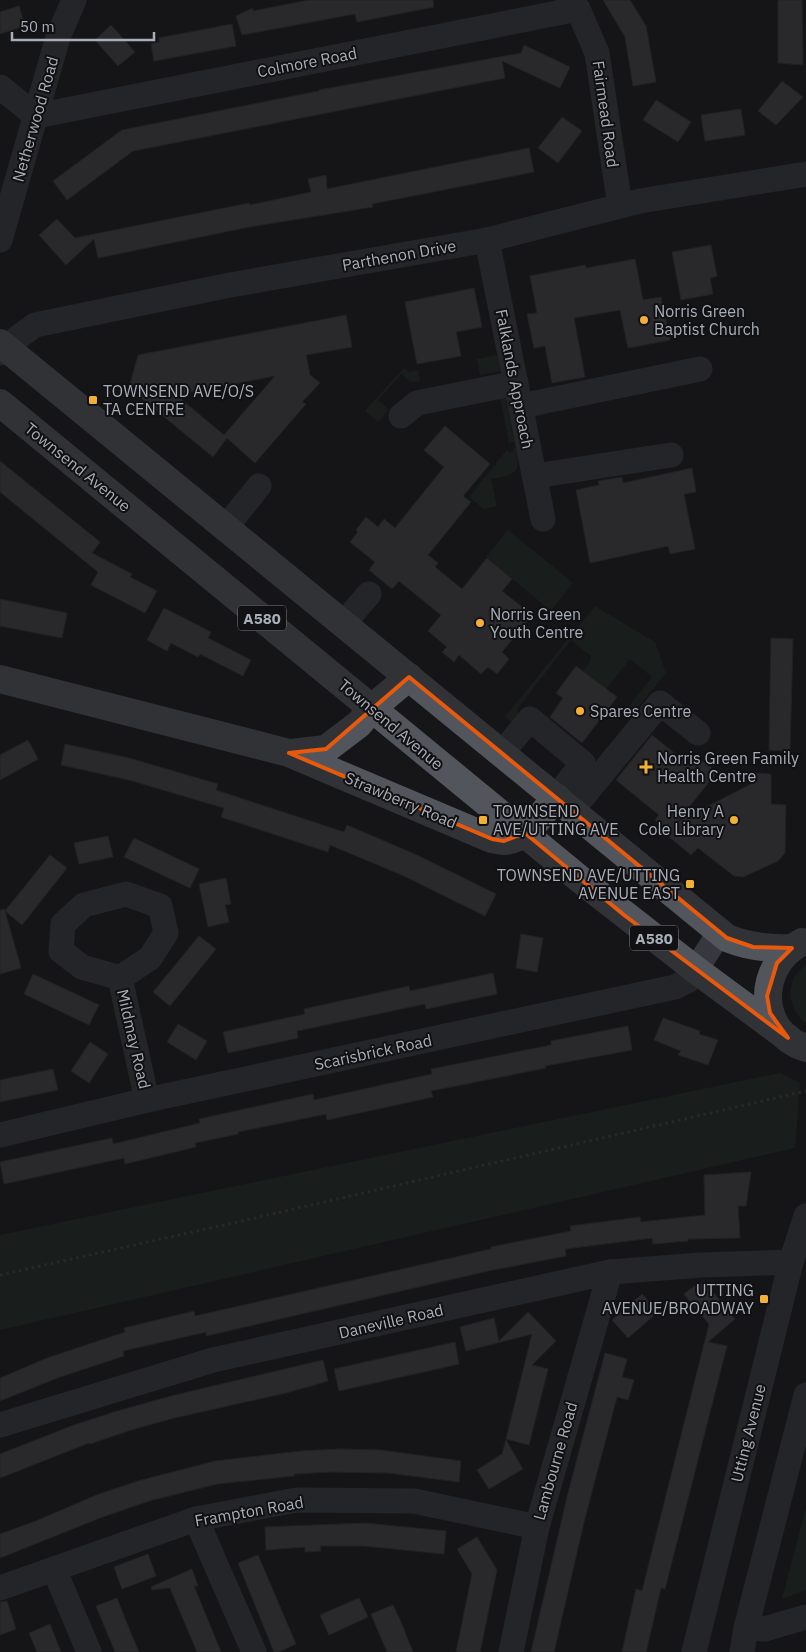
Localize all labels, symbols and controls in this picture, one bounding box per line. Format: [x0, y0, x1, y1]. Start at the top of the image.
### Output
scale bar [12, 10, 155, 42]
text: 50 m [20, 17, 55, 36]
street label: Colmore Road [255, 43, 359, 81]
street label: Netherwood Road [8, 54, 62, 184]
street label: Fairmead Road [589, 59, 623, 169]
street label: Parthenon Drive [340, 235, 458, 275]
place label: Norris Green Baptist Church [654, 301, 760, 339]
street label: Falklands Approach [492, 308, 538, 450]
marker: Norris Green Baptist Church [638, 314, 650, 326]
place label: TOWNSEND AVE/O/S TA CENTRE [103, 381, 254, 419]
marker: TOWNSEND AVE/O/S TA CENTRE [87, 394, 99, 406]
street label: Townsend Avenue [21, 418, 135, 516]
place label: Norris Green Youth Centre [490, 604, 583, 642]
road number: A580 [238, 606, 286, 630]
marker: Norris Green Youth Centre [474, 617, 486, 629]
street label: Townsend Avenue [335, 674, 448, 774]
place label: Spares Centre [590, 701, 691, 721]
marker: Spares Centre [574, 705, 586, 717]
place label: Norris Green Family Health Centre [657, 748, 799, 786]
marker: Norris Green Family Health Centre [639, 760, 653, 774]
street label: Strawberry Road [342, 767, 460, 833]
place label: TOWNSEND AVE/UTTING AVE [493, 801, 619, 839]
place label: Henry A Cole Library [639, 801, 724, 839]
marker: TOWNSEND AVE/UTTING AVE [477, 814, 489, 826]
marker: Henry A Cole Library [728, 814, 740, 826]
place label: TOWNSEND AVE/UTTING AVENUE EAST [497, 865, 680, 903]
marker: TOWNSEND AVE/UTTING AVENUE EAST [684, 878, 696, 890]
road number: A580 [630, 926, 678, 950]
street label: Mildmay Road [113, 987, 155, 1091]
street label: Scarisbrick Road [312, 1030, 434, 1074]
place label: UTTING AVENUE/BROADWAY [602, 1280, 755, 1318]
marker: UTTING AVENUE/BROADWAY [758, 1293, 770, 1305]
street label: Daneville Road [337, 1299, 445, 1343]
street label: Utting Avenue [726, 1382, 770, 1484]
street label: Lambourne Road [529, 1400, 581, 1522]
street label: Frampton Road [193, 1492, 305, 1530]

